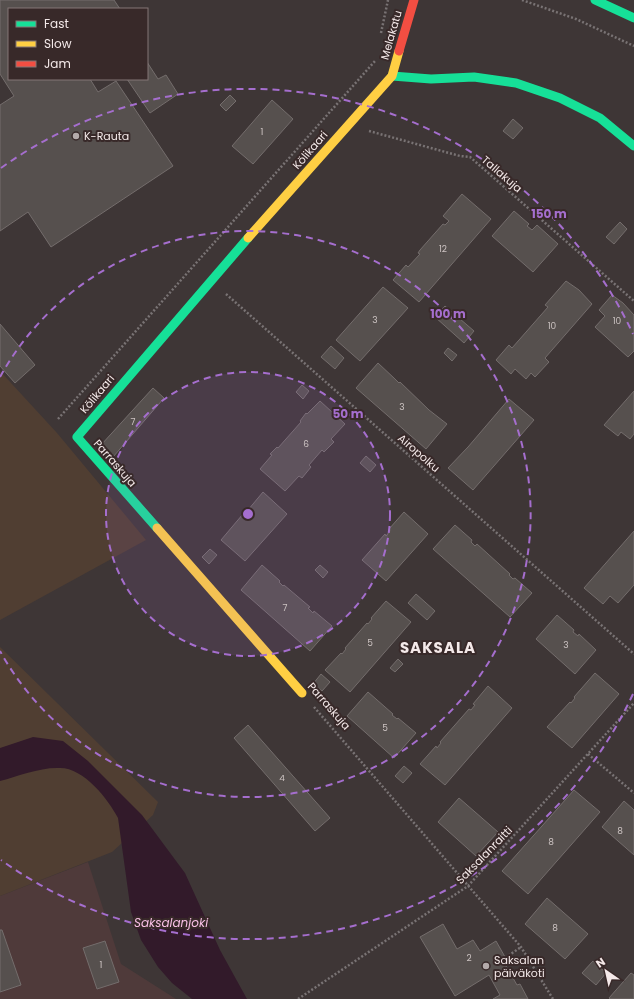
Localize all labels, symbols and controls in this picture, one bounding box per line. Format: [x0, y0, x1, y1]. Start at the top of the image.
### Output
legend [8, 8, 148, 80]
street label: Melakatu [376, 8, 406, 62]
text: Fast [44, 15, 69, 32]
text: Slow [44, 35, 72, 52]
text: Jam [44, 55, 71, 72]
house number: 1 [261, 126, 264, 138]
street label: Kölikaari [289, 127, 331, 173]
place label: K-Rauta [84, 128, 129, 144]
marker: K-Rauta [71, 131, 81, 141]
street label: Tallakuja [478, 152, 526, 196]
text: 150 m [531, 205, 567, 222]
house number: 12 [439, 243, 447, 255]
text: 100 m [430, 305, 466, 322]
house number: 3 [372, 314, 378, 326]
house number: 10 [613, 315, 622, 327]
house number: 10 [548, 320, 557, 332]
street label: Kölikaari [76, 371, 118, 417]
house number: 3 [399, 401, 405, 413]
text: 50 m [333, 405, 364, 422]
house number: 7 [131, 416, 136, 428]
street label: Airopolku [394, 430, 444, 476]
street label: Parraskuja [90, 436, 140, 490]
house number: 6 [303, 438, 309, 450]
centre of rings [241, 507, 255, 521]
house number: 7 [283, 602, 288, 614]
house number: 5 [367, 637, 373, 649]
district label: SAKSALA [400, 637, 476, 658]
house number: 3 [563, 639, 569, 651]
street label: Parraskuja [304, 679, 354, 733]
house number: 5 [382, 722, 388, 734]
house number: 4 [279, 772, 285, 784]
street label: Saksalanraitti [452, 822, 516, 887]
house number: 8 [617, 825, 623, 837]
house number: 8 [548, 836, 554, 848]
water label: Saksalanjoki [134, 914, 209, 931]
house number: 8 [552, 922, 558, 934]
north arrow [586, 951, 626, 991]
house number: 2 [466, 952, 472, 964]
place label: Saksalan päiväkoti [494, 952, 545, 981]
text: N [593, 954, 608, 972]
house number: 1 [100, 959, 103, 971]
marker: Saksalan päiväkoti [481, 961, 491, 971]

